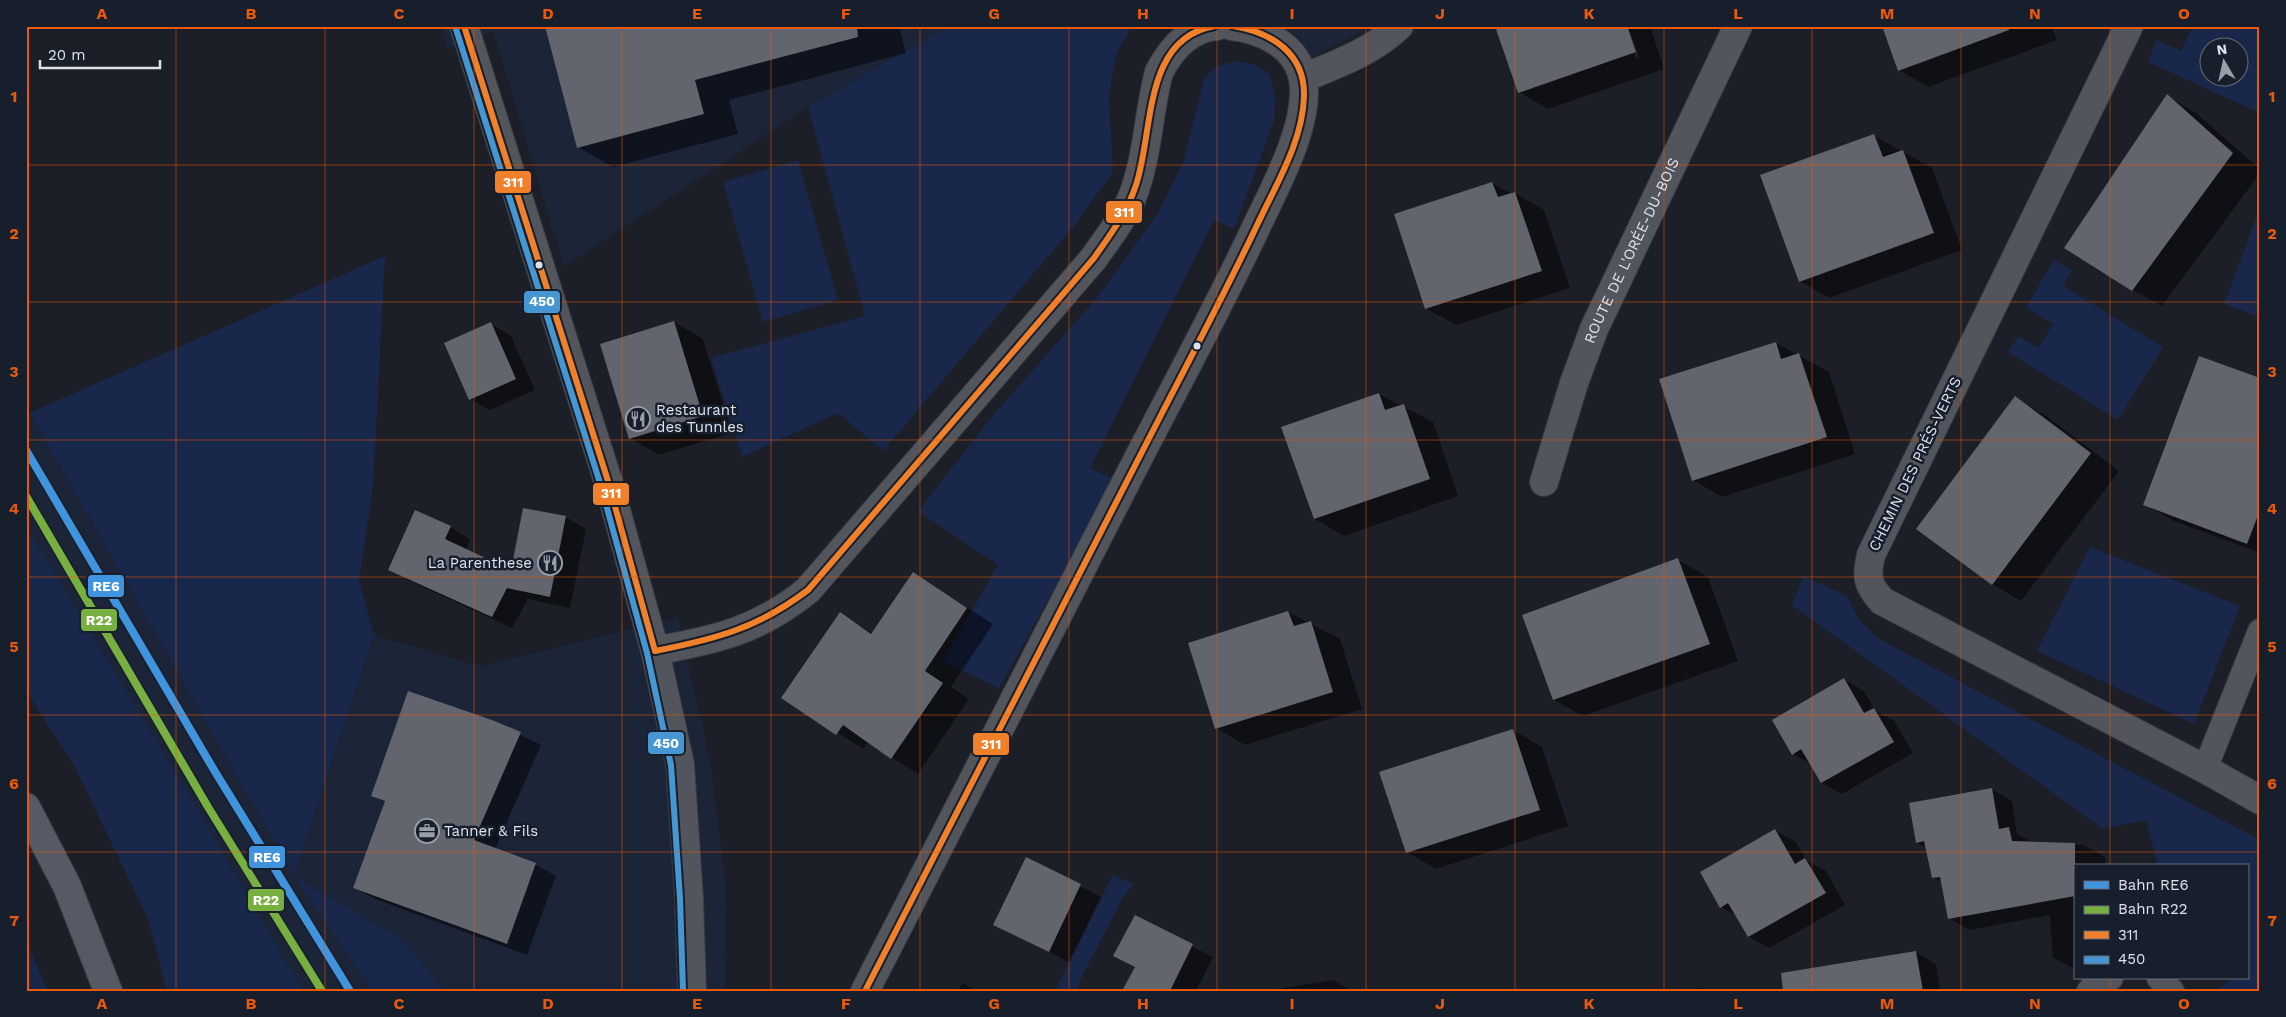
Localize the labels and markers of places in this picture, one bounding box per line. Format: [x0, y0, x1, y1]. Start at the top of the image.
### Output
unlabelled marker [534, 260, 544, 270]
unlabelled marker [1192, 341, 1202, 351]
place label: Restaurant des Tunnles [656, 401, 744, 436]
restaurant icon: Restaurant des Tunnles [625, 406, 651, 432]
restaurant icon: La Parenthese [537, 550, 563, 576]
place label: La Parenthese [428, 554, 532, 572]
office icon: Tanner & Fils [414, 818, 440, 844]
place label: Tanner & Fils [444, 822, 538, 840]

